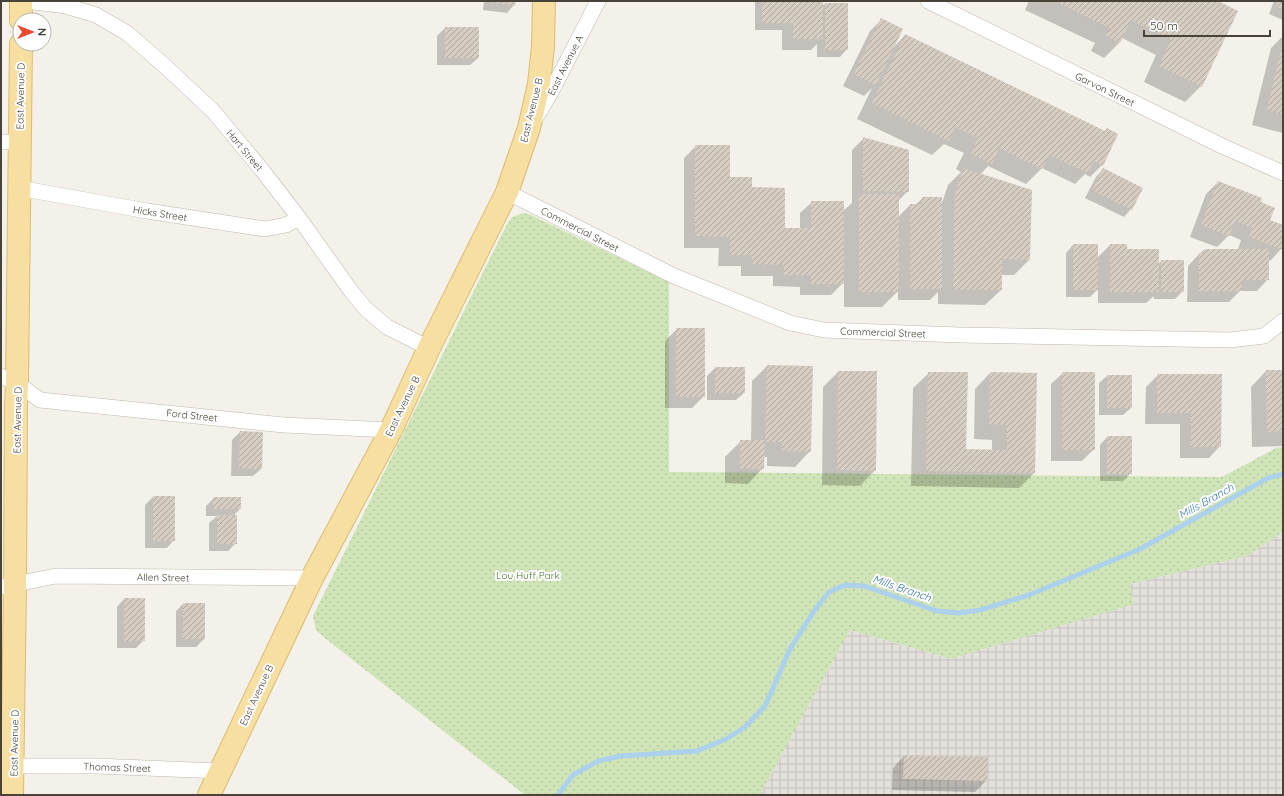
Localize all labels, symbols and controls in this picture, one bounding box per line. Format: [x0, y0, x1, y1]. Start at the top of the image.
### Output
north arrow [12, 12, 52, 52]
scale bar [1144, 12, 1270, 38]
text: 50 m [1150, 18, 1178, 33]
text: N [35, 28, 49, 36]
street label: East Avenue A [545, 32, 586, 98]
street label: East Avenue D [13, 63, 28, 129]
street label: Garvon Street [1073, 69, 1137, 110]
street label: East Avenue B [517, 76, 546, 144]
street label: Hart Street [223, 127, 266, 174]
street label: Hicks Street [132, 203, 188, 224]
street label: Commercial Street [539, 204, 621, 255]
street label: Commercial Street [840, 325, 927, 341]
street label: East Avenue B [382, 373, 423, 439]
street label: East Avenue D [10, 387, 25, 453]
street label: Ford Street [166, 406, 219, 425]
water label: Mills Branch [1176, 480, 1237, 522]
park label: Lou Huff Park [496, 569, 560, 582]
street label: Allen Street [137, 571, 190, 584]
water label: Mills Branch [871, 571, 934, 605]
street label: East Avenue B [237, 662, 276, 728]
street label: East Avenue D [7, 710, 22, 776]
street label: Thomas Street [83, 760, 152, 775]

